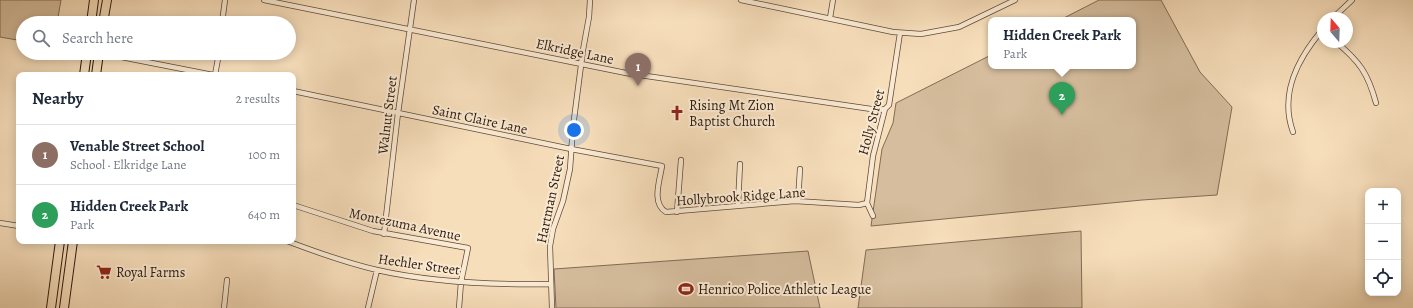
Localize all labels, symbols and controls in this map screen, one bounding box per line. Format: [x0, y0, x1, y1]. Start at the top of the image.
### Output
north arrow [1317, 12, 1353, 48]
search box [16, 16, 296, 60]
popup [988, 17, 1136, 69]
text: Hidden Creek Park [1003, 25, 1121, 45]
icon: search [30, 27, 52, 49]
text: Search here [62, 28, 133, 48]
street label: Elkridge Lane [534, 34, 616, 69]
text: Park [1003, 45, 1027, 62]
pin: 1 [625, 53, 651, 86]
street label: Walnut Street [373, 74, 402, 156]
pin: 2 [1049, 82, 1075, 115]
text: Nearby [32, 87, 83, 110]
street label: Holly Street [854, 87, 889, 157]
text: 2 results [236, 90, 280, 107]
place label: Rising Mt Zion Baptist Church [689, 96, 776, 131]
street label: Saint Claire Lane [430, 100, 529, 139]
church icon: Rising Mt Zion Baptist Church [668, 104, 686, 122]
your location [564, 120, 584, 140]
text: Venable Street School [70, 136, 204, 156]
text: 1 [43, 146, 47, 163]
text: 100 m [248, 146, 280, 163]
street label: Hartman Street [532, 153, 569, 245]
text: School · Elkridge Lane [70, 156, 186, 173]
street label: Hollybrook Ridge Lane [676, 182, 806, 211]
map controls [1365, 188, 1401, 296]
button: + [1365, 188, 1401, 224]
text: Hidden Creek Park [70, 196, 188, 216]
street label: Montezuma Avenue [347, 203, 463, 246]
text: 2 [42, 206, 48, 223]
text: 640 m [248, 206, 280, 223]
text: Park [70, 216, 94, 233]
button: − [1365, 224, 1401, 260]
street label: Hechler Street [377, 249, 461, 280]
button: locate [1365, 260, 1401, 296]
supermarket icon: Royal Farms [95, 263, 113, 281]
place label: Royal Farms [116, 263, 185, 282]
sports icon: Henrico Police Athletic League [677, 280, 695, 298]
place label: Henrico Police Athletic League [698, 280, 871, 299]

